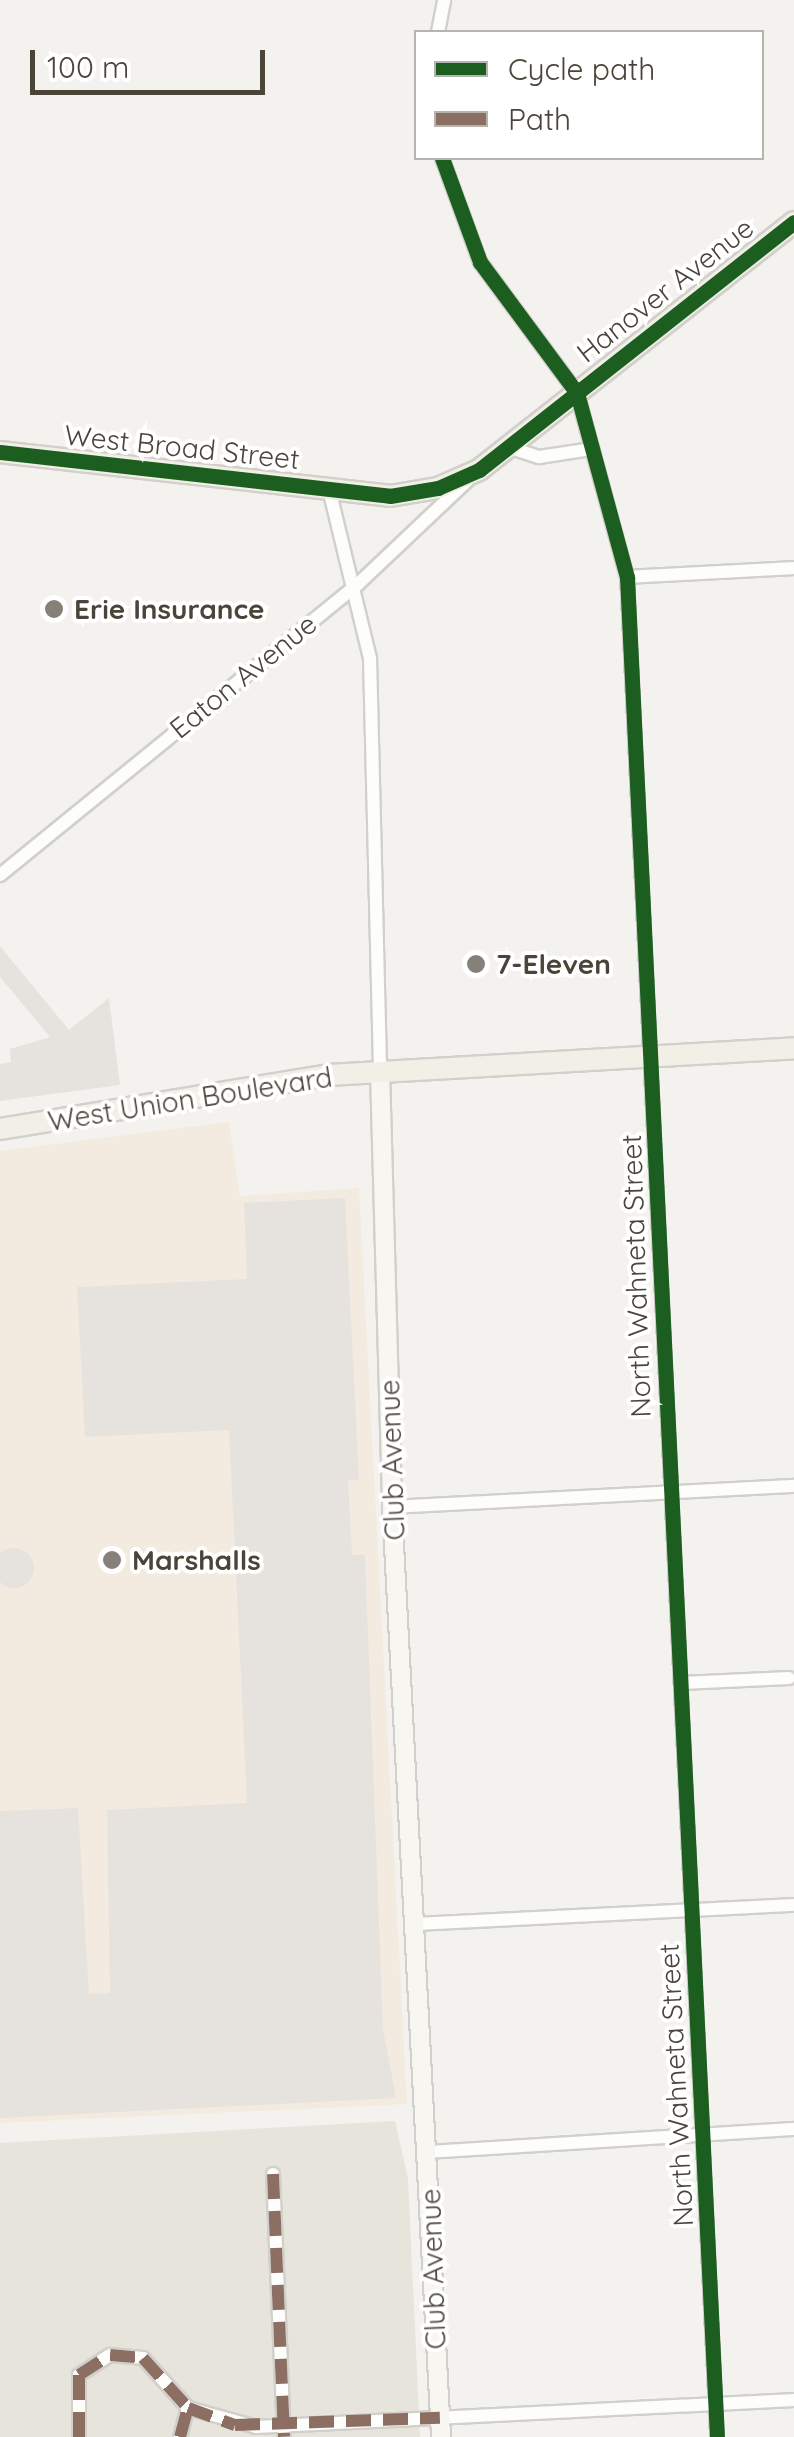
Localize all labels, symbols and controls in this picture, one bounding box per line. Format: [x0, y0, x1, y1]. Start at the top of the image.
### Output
scale bar [35, 30, 270, 92]
legend [414, 30, 764, 160]
text: 100 m [47, 48, 129, 86]
text: Cycle path [508, 50, 655, 88]
text: Path [508, 100, 571, 138]
street label: Hanover Avenue [570, 211, 760, 369]
street label: West Broad Street [63, 418, 301, 476]
place label: Erie Insurance [74, 592, 265, 626]
marker: Erie Insurance [43, 598, 65, 620]
street label: Eaton Avenue [163, 607, 323, 745]
place label: 7-Eleven [496, 947, 611, 981]
marker: 7-Eleven [465, 953, 487, 975]
street label: West Union Boulevard [45, 1060, 335, 1138]
street label: North Wahneta Street [614, 1134, 658, 1418]
street label: Club Avenue [372, 1379, 412, 1541]
place label: Marshalls [132, 1543, 261, 1577]
marker: Marshalls [101, 1549, 123, 1571]
street label: North Wahneta Street [652, 1943, 700, 2227]
street label: Club Avenue [413, 2188, 453, 2350]

